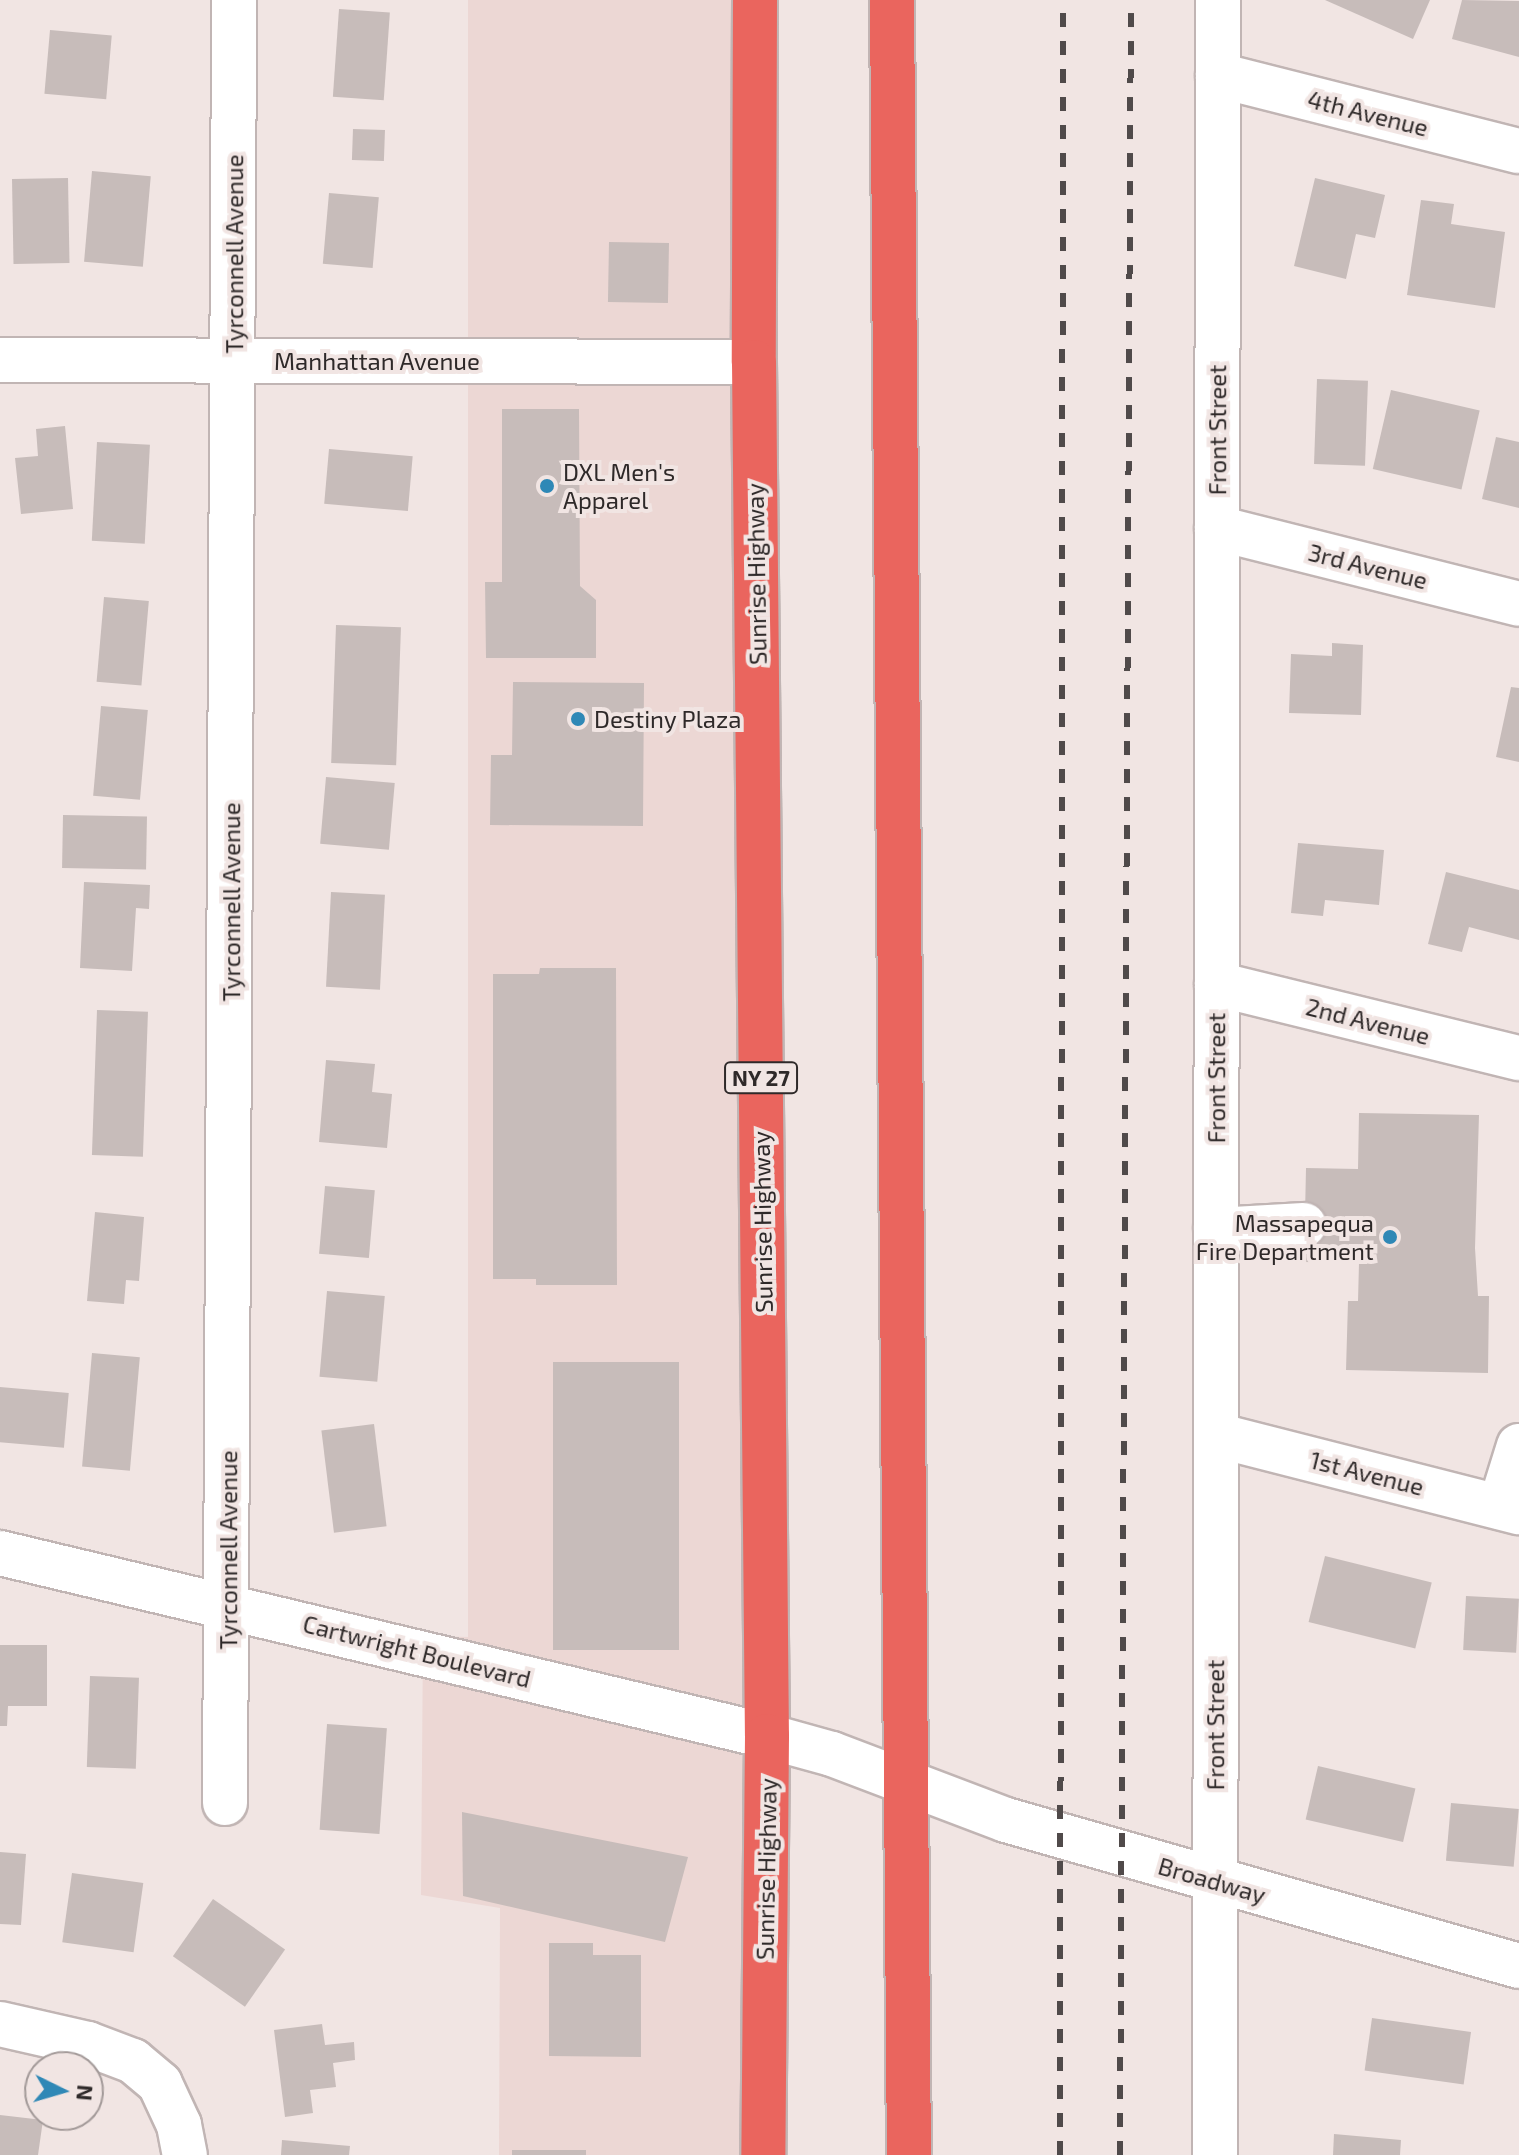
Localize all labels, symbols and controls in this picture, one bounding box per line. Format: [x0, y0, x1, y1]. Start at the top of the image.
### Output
street label: 4th Avenue [1305, 84, 1431, 142]
street label: Tyrconnell Avenue [220, 154, 248, 354]
street label: Manhattan Avenue [274, 347, 480, 375]
street label: Front Street [1203, 365, 1231, 495]
place label: DXL Men's Apparel [563, 458, 676, 514]
marker: DXL Men's Apparel [538, 477, 556, 495]
street label: Sunrise Highway [740, 483, 772, 665]
street label: 3rd Avenue [1305, 537, 1431, 595]
place label: Destiny Plaza [594, 705, 742, 733]
marker: Destiny Plaza [569, 710, 587, 728]
street label: Tyrconnell Avenue [217, 802, 245, 1002]
street label: 2nd Avenue [1303, 992, 1433, 1050]
street label: Front Street [1202, 1013, 1230, 1143]
road number: NY 27 [723, 1060, 799, 1096]
street label: Sunrise Highway [746, 1131, 778, 1313]
place label: Massapequa Fire Department [1196, 1209, 1374, 1265]
marker: Massapequa Fire Department [1381, 1228, 1399, 1246]
street label: 1st Avenue [1307, 1445, 1427, 1501]
street label: Tyrconnell Avenue [214, 1450, 242, 1650]
street label: Cartwright Boulevard [300, 1609, 534, 1693]
street label: Front Street [1201, 1660, 1229, 1790]
street label: Sunrise Highway [750, 1778, 782, 1960]
street label: Broadway [1155, 1851, 1269, 1909]
north arrow [24, 2051, 104, 2131]
text: N [72, 2084, 100, 2102]

